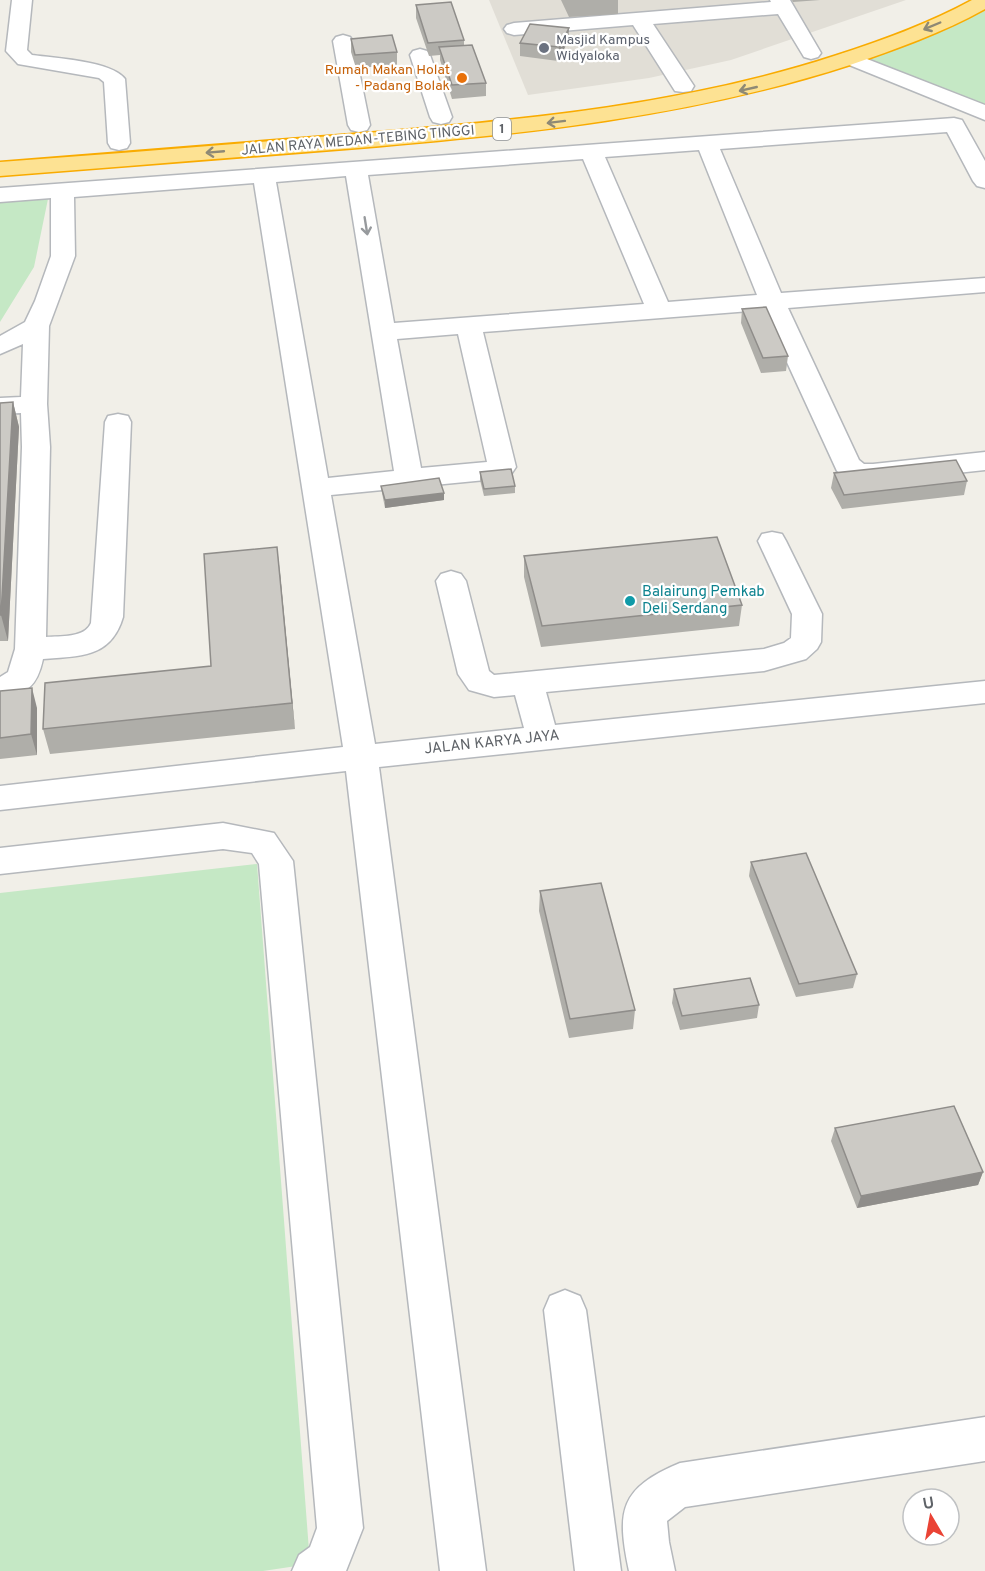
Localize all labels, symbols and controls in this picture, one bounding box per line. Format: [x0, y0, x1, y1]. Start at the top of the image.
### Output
one-way arrow [924, 21, 942, 32]
place label: Masjid Kampus Widyaloka [556, 32, 650, 65]
marker: Masjid Kampus Widyaloka [537, 41, 551, 55]
place label: Rumah Makan Holat - Padang Bolak [325, 62, 450, 95]
marker: Rumah Makan Holat - Padang Bolak [455, 71, 469, 85]
one-way arrow [739, 84, 758, 95]
one-way arrow [546, 117, 566, 128]
road number: 1 [493, 118, 511, 140]
street label: JALAN RAYA MEDAN-TEBING TINGGI [241, 122, 475, 160]
one-way arrow [206, 147, 226, 158]
one-way arrow [360, 216, 371, 236]
place label: Balairung Pemkab Deli Serdang [642, 583, 765, 619]
marker: Balairung Pemkab Deli Serdang [623, 594, 637, 608]
street label: JALAN KARYA JAYA [423, 726, 561, 760]
north arrow [901, 1487, 961, 1547]
text: U [921, 1493, 936, 1515]

